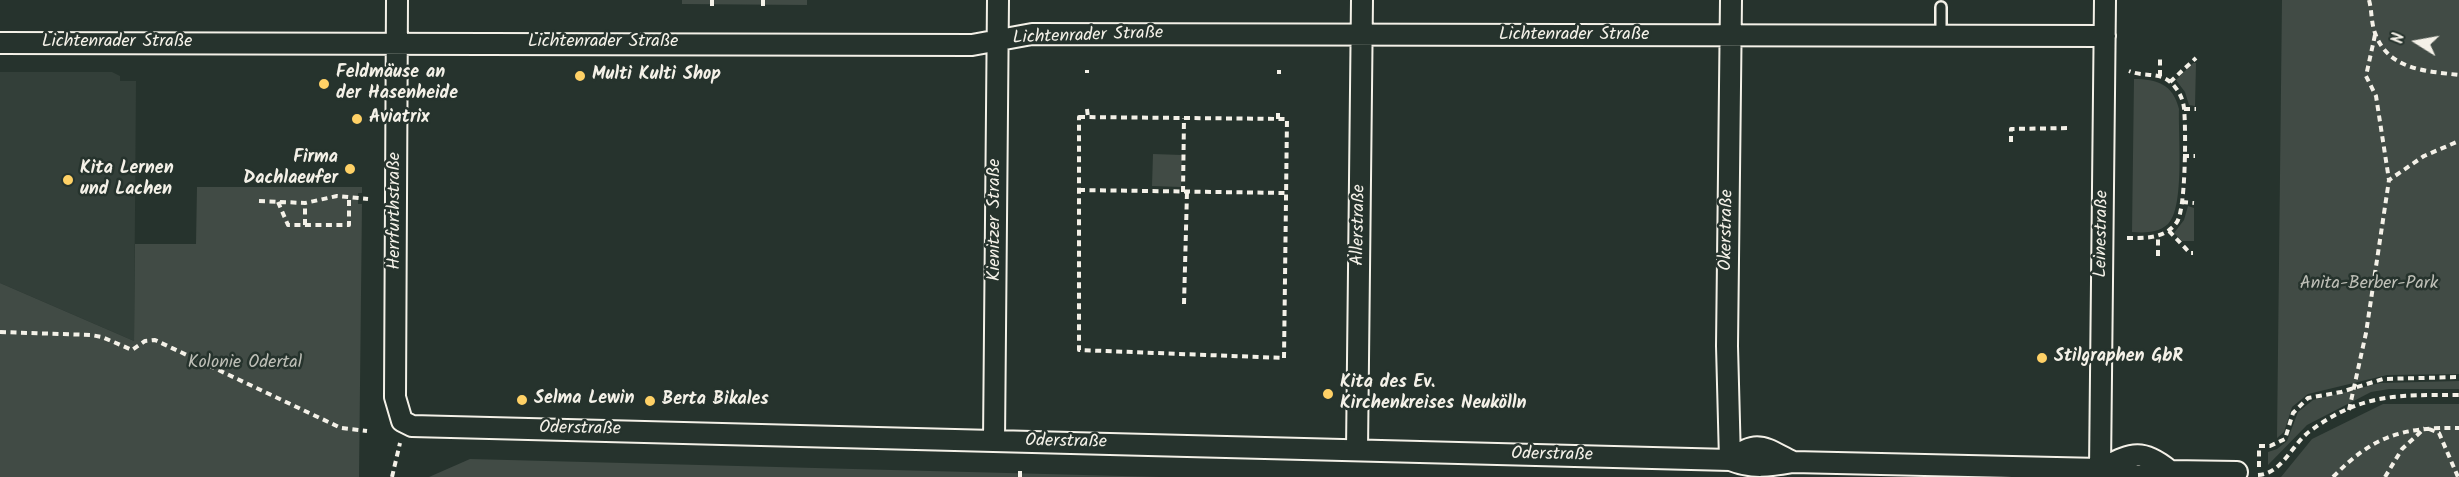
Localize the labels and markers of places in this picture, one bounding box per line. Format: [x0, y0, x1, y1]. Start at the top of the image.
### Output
place label: Feldmäuse an der Hasenheide [336, 63, 458, 106]
place label: Multi Kulti Shop [592, 65, 721, 87]
marker: Multi Kulti Shop [573, 69, 587, 83]
marker: Feldmäuse an der Hasenheide [317, 77, 331, 91]
place label: Aviatrix [369, 108, 430, 130]
marker: Aviatrix [350, 112, 364, 126]
place label: Firma Dachlaeufer [243, 148, 338, 190]
place label: Kita Lernen und Lachen [80, 159, 174, 201]
marker: Firma Dachlaeufer [343, 162, 357, 176]
marker: Kita Lernen und Lachen [61, 173, 75, 187]
place label: Stilgraphen GbR [2054, 347, 2183, 369]
marker: Stilgraphen GbR [2035, 351, 2049, 365]
place label: Kita des Ev. Kirchenkreises Neukölln [1340, 373, 1527, 416]
marker: Kita des Ev. Kirchenkreises Neukölln [1321, 387, 1335, 401]
place label: Selma Lewin [534, 389, 634, 411]
place label: Berta Bikales [662, 390, 769, 412]
marker: Selma Lewin [515, 393, 529, 407]
marker: Berta Bikales [643, 394, 657, 408]

